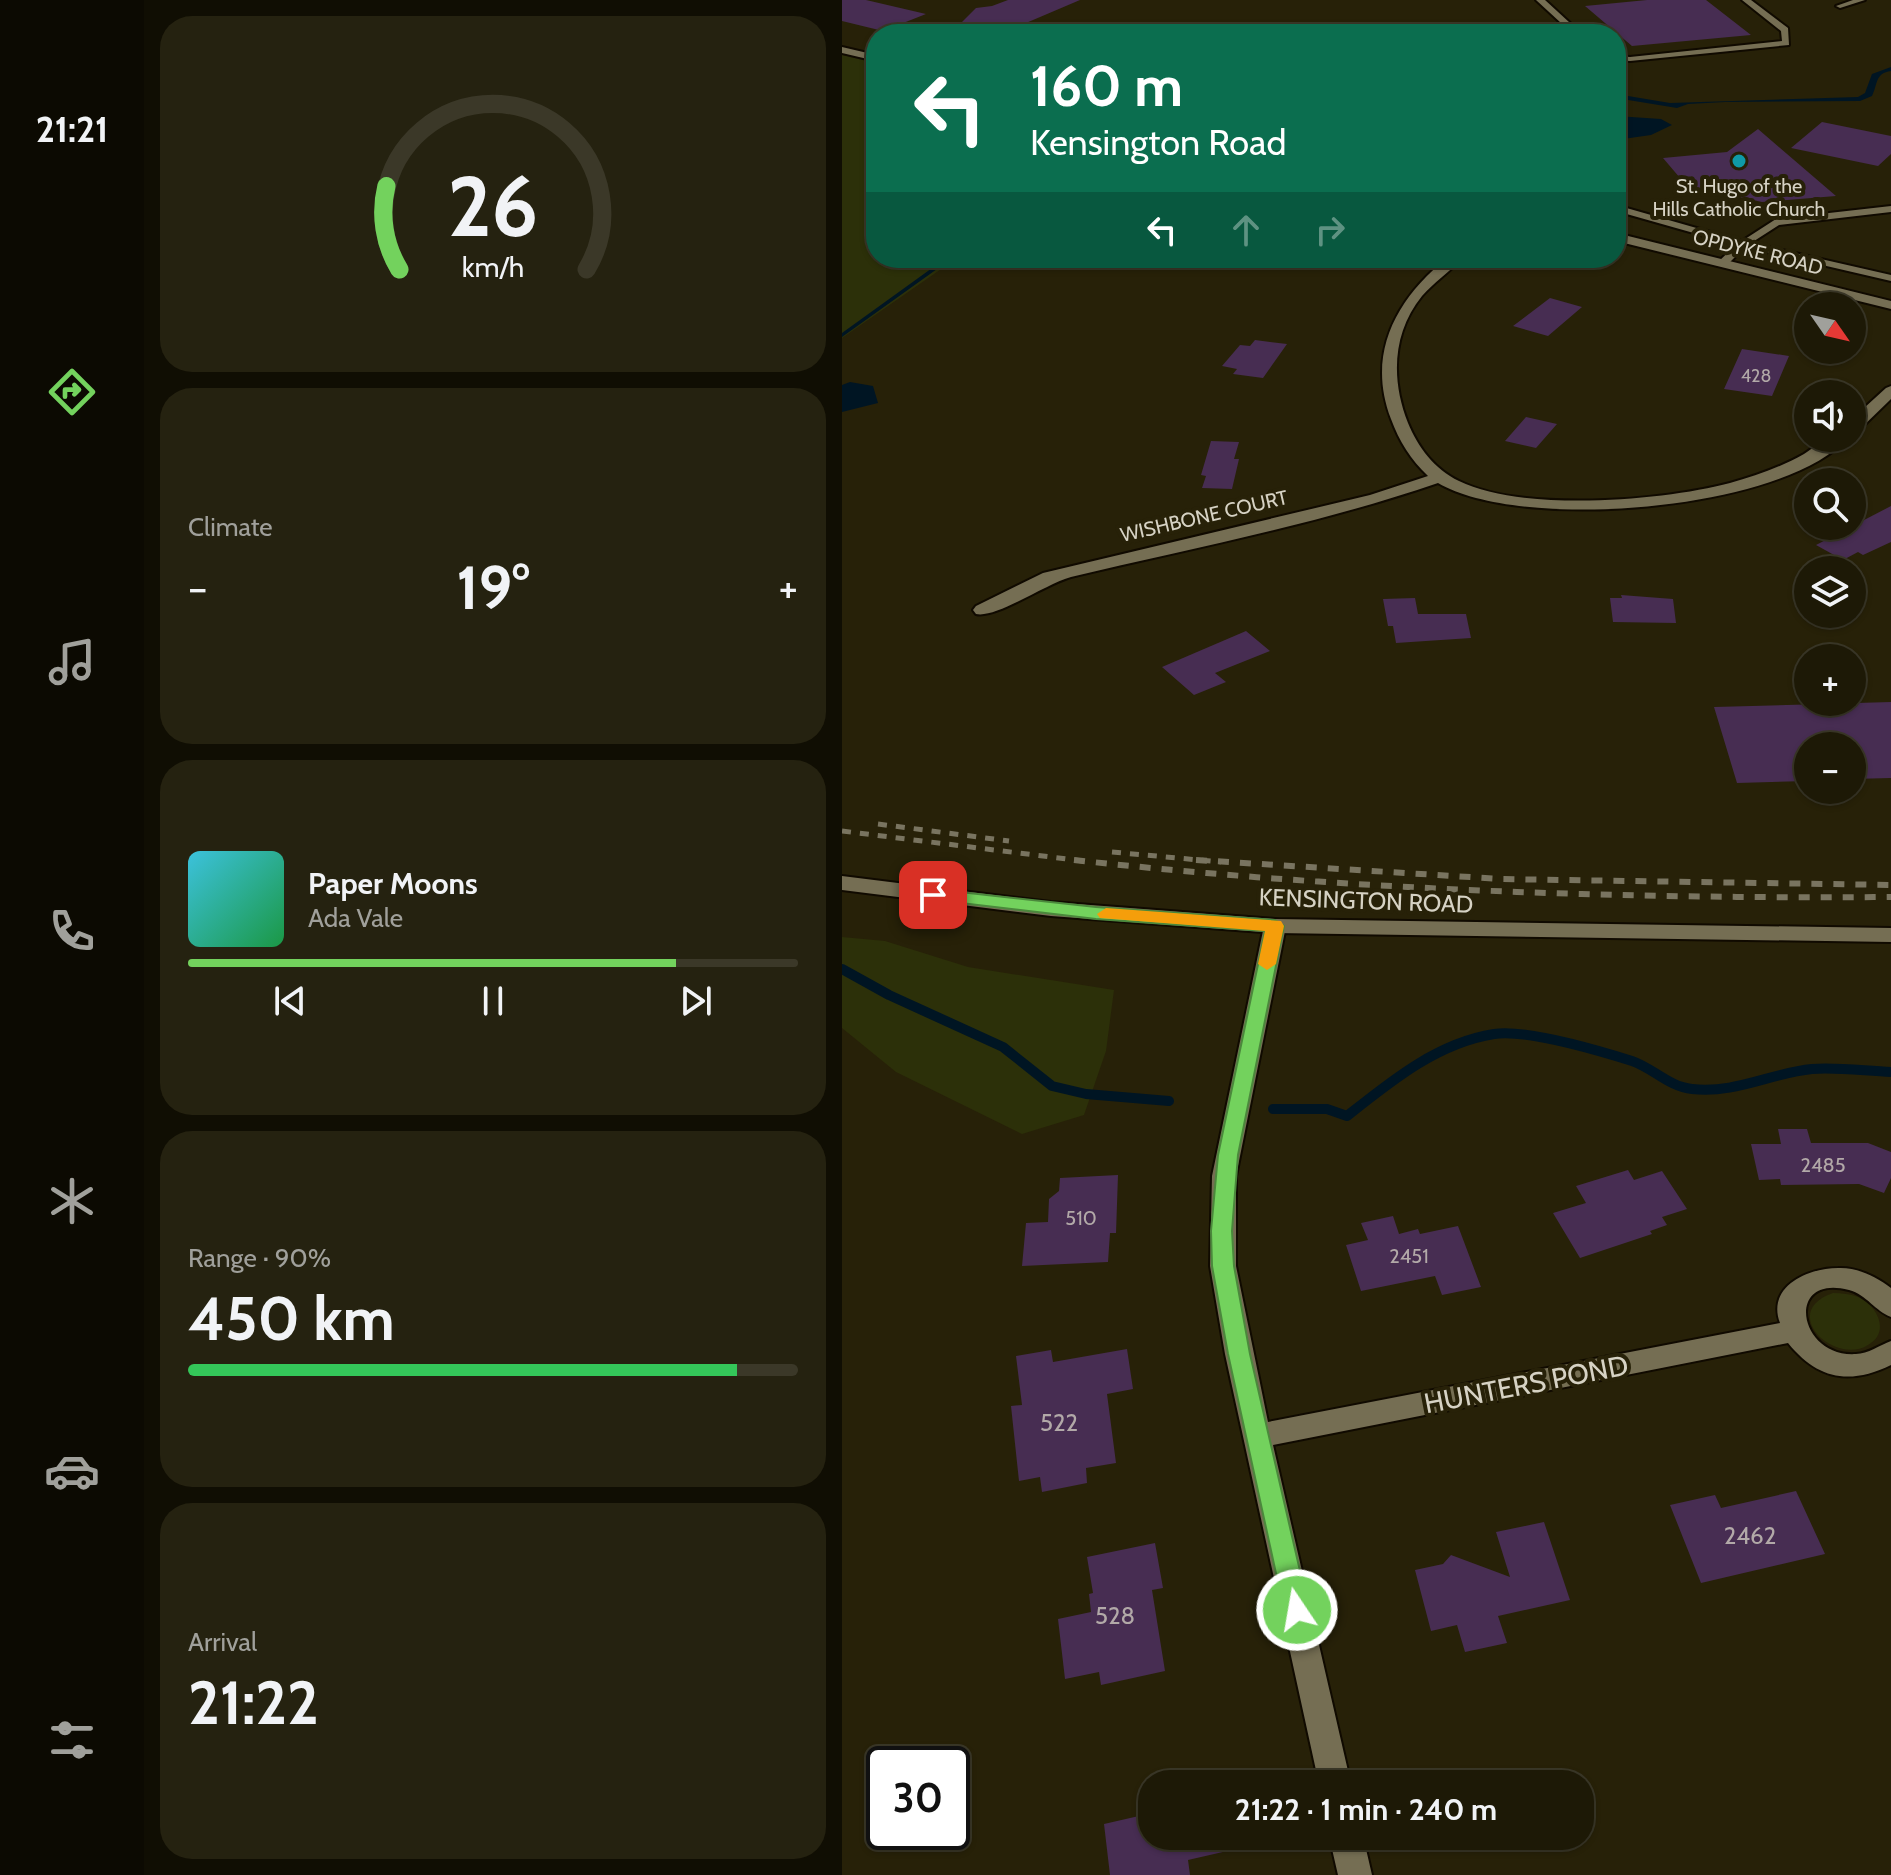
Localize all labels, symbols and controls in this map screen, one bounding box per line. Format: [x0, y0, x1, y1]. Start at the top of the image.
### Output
text: 160 m [1030, 52, 1183, 120]
icon: left [898, 56, 1002, 160]
text: 21:21 [36, 107, 108, 151]
text: Kensington Road [1030, 120, 1286, 164]
marker: St. Hugo of the Hills Catholic Church [1730, 152, 1748, 170]
text: 26 [448, 155, 538, 256]
place label: St. Hugo of the Hills Catholic Church [1653, 174, 1825, 221]
icon: left [1140, 208, 1184, 252]
icon: ahead [1224, 208, 1268, 252]
icon: right [1308, 208, 1352, 252]
street label: OPDYKE ROAD [1691, 224, 1825, 280]
text: km/h [462, 249, 524, 284]
north arrow [1794, 292, 1866, 364]
map controls [1794, 292, 1866, 804]
icon: directions [44, 364, 100, 420]
house number: 428 [1741, 365, 1771, 387]
button: sound [1794, 380, 1866, 452]
button: search [1794, 468, 1866, 540]
street label: WISHBONE COURT [1118, 485, 1290, 547]
text: Climate [188, 511, 273, 543]
text: 19° [456, 551, 530, 624]
button: layers [1794, 556, 1866, 628]
text: − [188, 561, 207, 614]
text: + [779, 561, 798, 614]
icon: music [44, 634, 100, 690]
button: + [1794, 644, 1866, 716]
button: − [1794, 732, 1866, 804]
pin [899, 861, 967, 929]
text: Paper Moons [308, 865, 478, 902]
icon: arrive [911, 873, 955, 917]
street label: KENSINGTON ROAD [1258, 882, 1474, 919]
text: Ada Vale [308, 902, 403, 934]
icon: phone [44, 903, 100, 959]
icon: previous [268, 979, 312, 1023]
icon: pause [471, 979, 515, 1023]
icon: next [674, 979, 718, 1023]
house number: 2485 [1801, 1153, 1845, 1177]
icon: climate [44, 1173, 100, 1229]
house number: 510 [1065, 1206, 1097, 1230]
text: Range · 90% [188, 1242, 331, 1274]
house number: 2451 [1389, 1244, 1429, 1268]
text: 450 km [188, 1282, 395, 1355]
street label: HUNTERS POND [1421, 1348, 1631, 1420]
house number: 522 [1040, 1408, 1078, 1437]
icon: car [44, 1443, 100, 1499]
house number: 2462 [1724, 1521, 1776, 1550]
position arrow [1255, 1568, 1339, 1652]
house number: 528 [1095, 1601, 1135, 1630]
text: Arrival [188, 1626, 257, 1658]
text: 21:22 [188, 1666, 319, 1739]
icon: filters [44, 1712, 100, 1768]
speed limit sign: 30 [866, 1746, 970, 1850]
text: 21:22 · 1 min · 240 m [1235, 1791, 1497, 1828]

